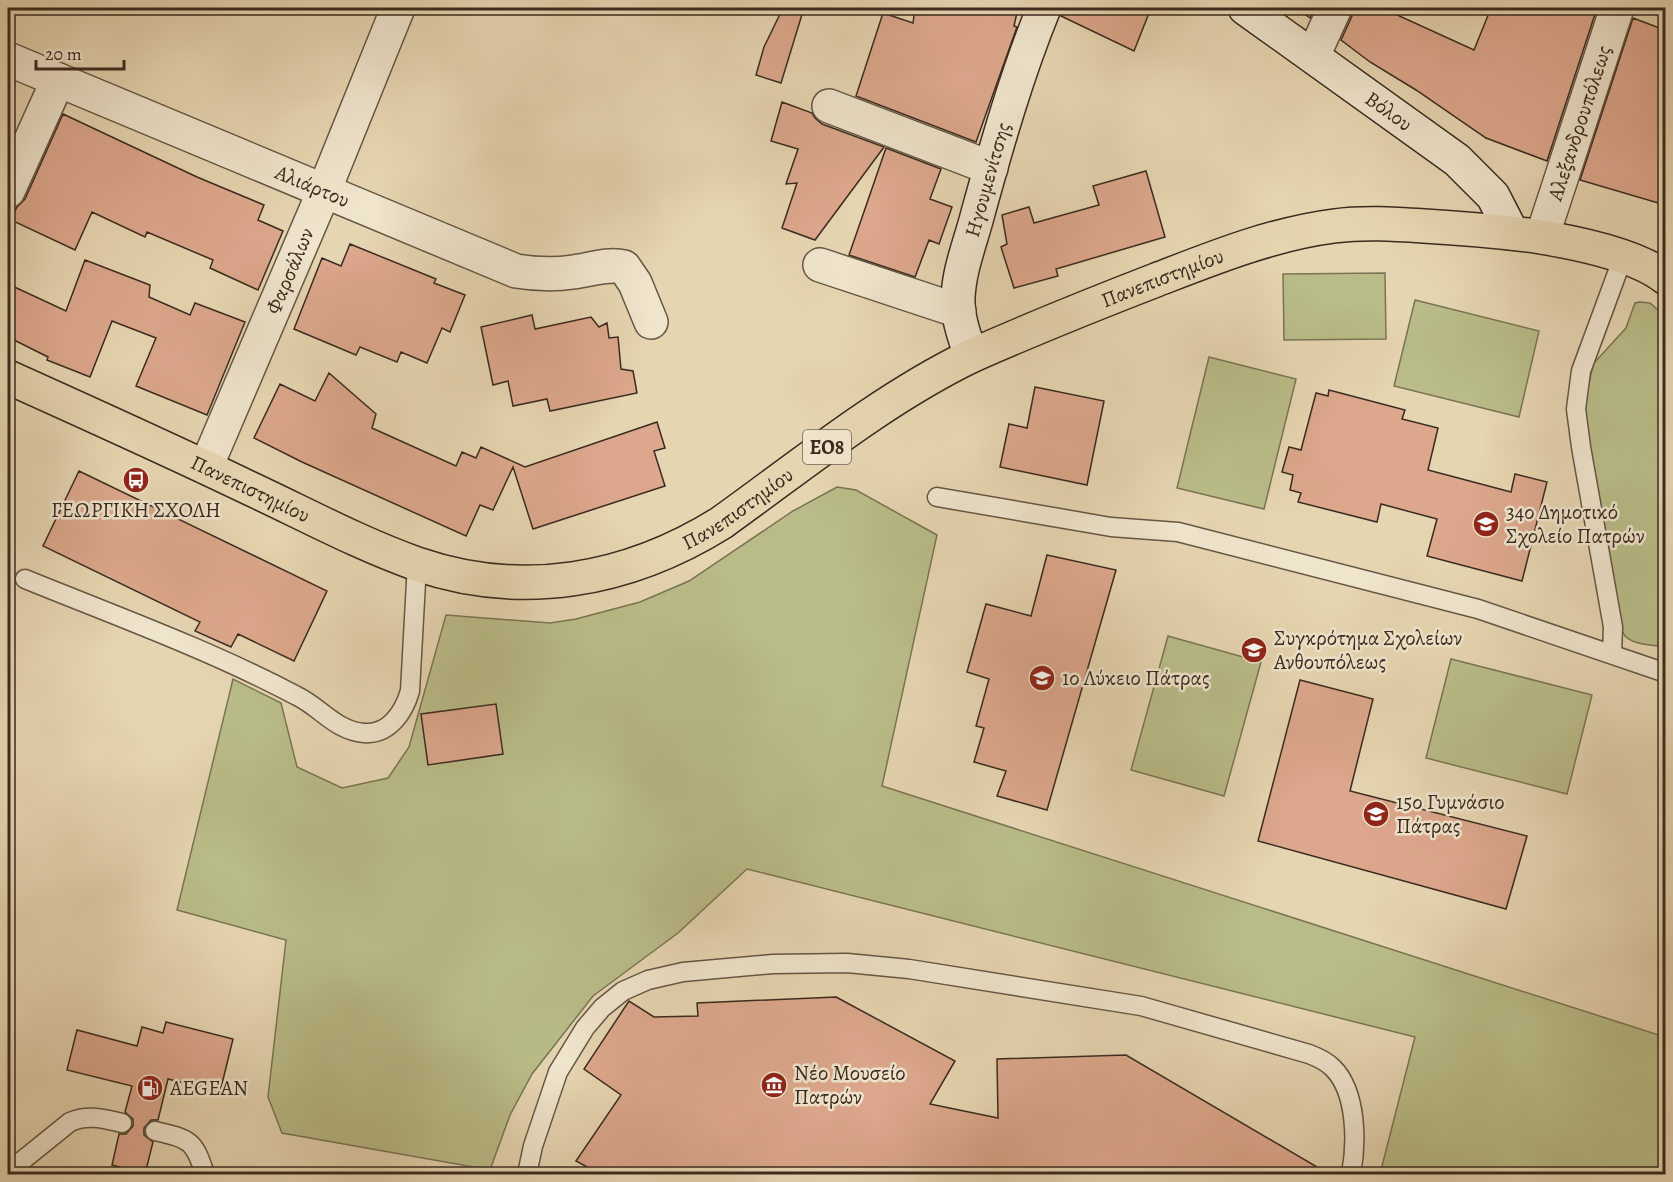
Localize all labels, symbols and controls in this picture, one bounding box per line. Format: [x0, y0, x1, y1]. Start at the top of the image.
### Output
scale bar [36, 33, 124, 71]
text: 20 m [45, 42, 82, 66]
street label: Αλεξανδρουπόλεως [1541, 42, 1618, 205]
street label: Βόλου [1360, 85, 1418, 138]
street label: Ηγουμενίτσης [958, 119, 1017, 240]
street label: Αλιάρτου [270, 158, 354, 214]
street label: Φαρσάλων [259, 223, 321, 319]
street label: Πανεπιστημίου [1097, 242, 1227, 314]
road number: ΕΟ8 [803, 430, 851, 464]
street label: Πανεπιστημίου [186, 448, 315, 529]
street label: Πανεπιστημίου [677, 461, 799, 556]
bus stop icon: ΓΕΩΡΓΙΚΗ ΣΧΟΛΗ [121, 465, 151, 495]
place label: ΓΕΩΡΓΙΚΗ ΣΧΟΛΗ [51, 496, 221, 524]
place label: 34ο Δημοτικό Σχολείο Πατρών [1506, 498, 1645, 550]
school or university icon: 34ο Δημοτικό Σχολείο Πατρών [1471, 509, 1501, 539]
place label: Συγκρότημα Σχολείων Ανθουπόλεως [1273, 624, 1462, 676]
school or university icon: Συγκρότημα Σχολείων Ανθουπόλεως [1239, 635, 1269, 665]
school or university icon: 1ο Λύκειο Πάτρας [1027, 663, 1057, 693]
place label: 1ο Λύκειο Πάτρας [1062, 664, 1209, 692]
place label: 15ο Γυμνάσιο Πάτρας [1396, 788, 1505, 840]
school or university icon: 15ο Γυμνάσιο Πάτρας [1361, 799, 1391, 829]
place label: Νέο Μουσείο Πατρών [794, 1059, 906, 1111]
museum icon: Νέο Μουσείο Πατρών [759, 1070, 789, 1100]
fuel station icon: AEGEAN [135, 1073, 165, 1103]
place label: AEGEAN [169, 1074, 248, 1102]

